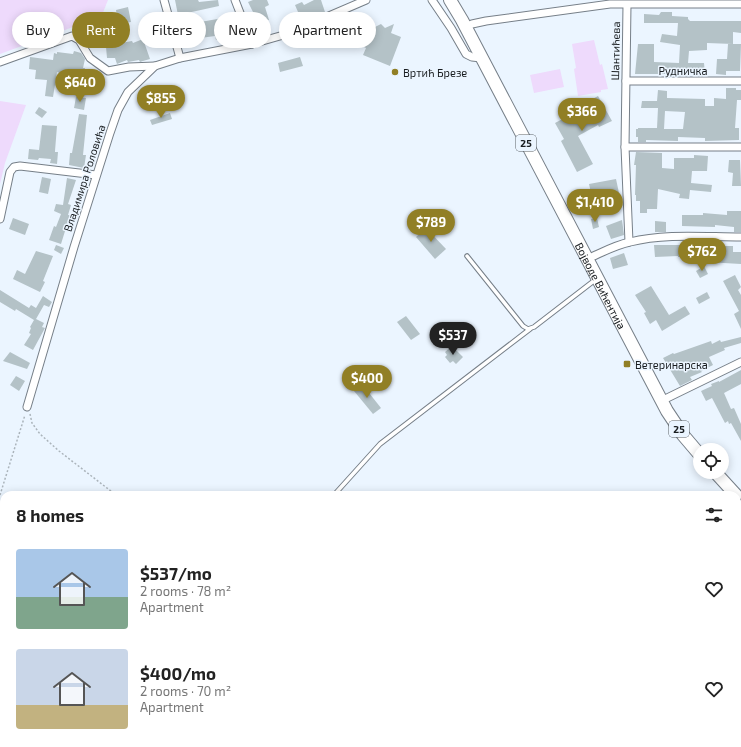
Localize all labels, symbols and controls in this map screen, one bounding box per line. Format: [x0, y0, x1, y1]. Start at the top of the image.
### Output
chip: Buy [12, 12, 64, 48]
chip: Rent [72, 12, 130, 48]
chip: Filters [138, 12, 206, 48]
chip: New [214, 12, 271, 48]
chip: Apartment [279, 12, 376, 48]
street label: Шантићева [608, 21, 622, 81]
street label: Рудничка [658, 64, 708, 78]
place label: Вртић Брезе [403, 66, 467, 79]
marker: Вртић Брезе [390, 67, 400, 77]
pin: $640 [56, 69, 104, 103]
text: $640 [64, 74, 96, 90]
pin: $855 [137, 85, 185, 119]
text: $855 [146, 90, 176, 106]
pin: $366 [558, 98, 606, 132]
text: $366 [567, 103, 597, 119]
street label: Владимира Роловића [61, 123, 107, 233]
road number: 25 [516, 135, 536, 151]
pin: $1,410 [562, 189, 628, 223]
text: $1,410 [576, 194, 614, 210]
pin: $789 [407, 209, 455, 243]
text: $789 [416, 214, 446, 230]
pin: $762 [678, 238, 726, 272]
street label: Војводе Вићентија [573, 240, 629, 331]
text: $762 [687, 243, 717, 259]
pin: $537 [429, 322, 477, 356]
text: $537 [439, 327, 467, 343]
place label: Ветеринарска [635, 358, 708, 371]
marker: Ветеринарска [622, 359, 632, 369]
pin: $400 [343, 365, 391, 399]
text: $400 [351, 370, 383, 386]
road number: 25 [669, 421, 689, 437]
map controls [693, 443, 729, 479]
button: locate [693, 443, 729, 479]
icon: filters [703, 504, 725, 526]
text: 8 homes [16, 505, 84, 525]
text: $537/mo [140, 563, 212, 583]
icon: home [48, 565, 96, 613]
icon: heart [703, 578, 725, 600]
text: 2 rooms · 78 m² [140, 583, 231, 599]
text: Apartment [140, 599, 204, 615]
text: $400/mo [140, 663, 216, 683]
icon: home [48, 665, 96, 713]
icon: heart [703, 678, 725, 700]
text: 2 rooms · 70 m² [140, 683, 231, 699]
text: Apartment [140, 699, 204, 715]

